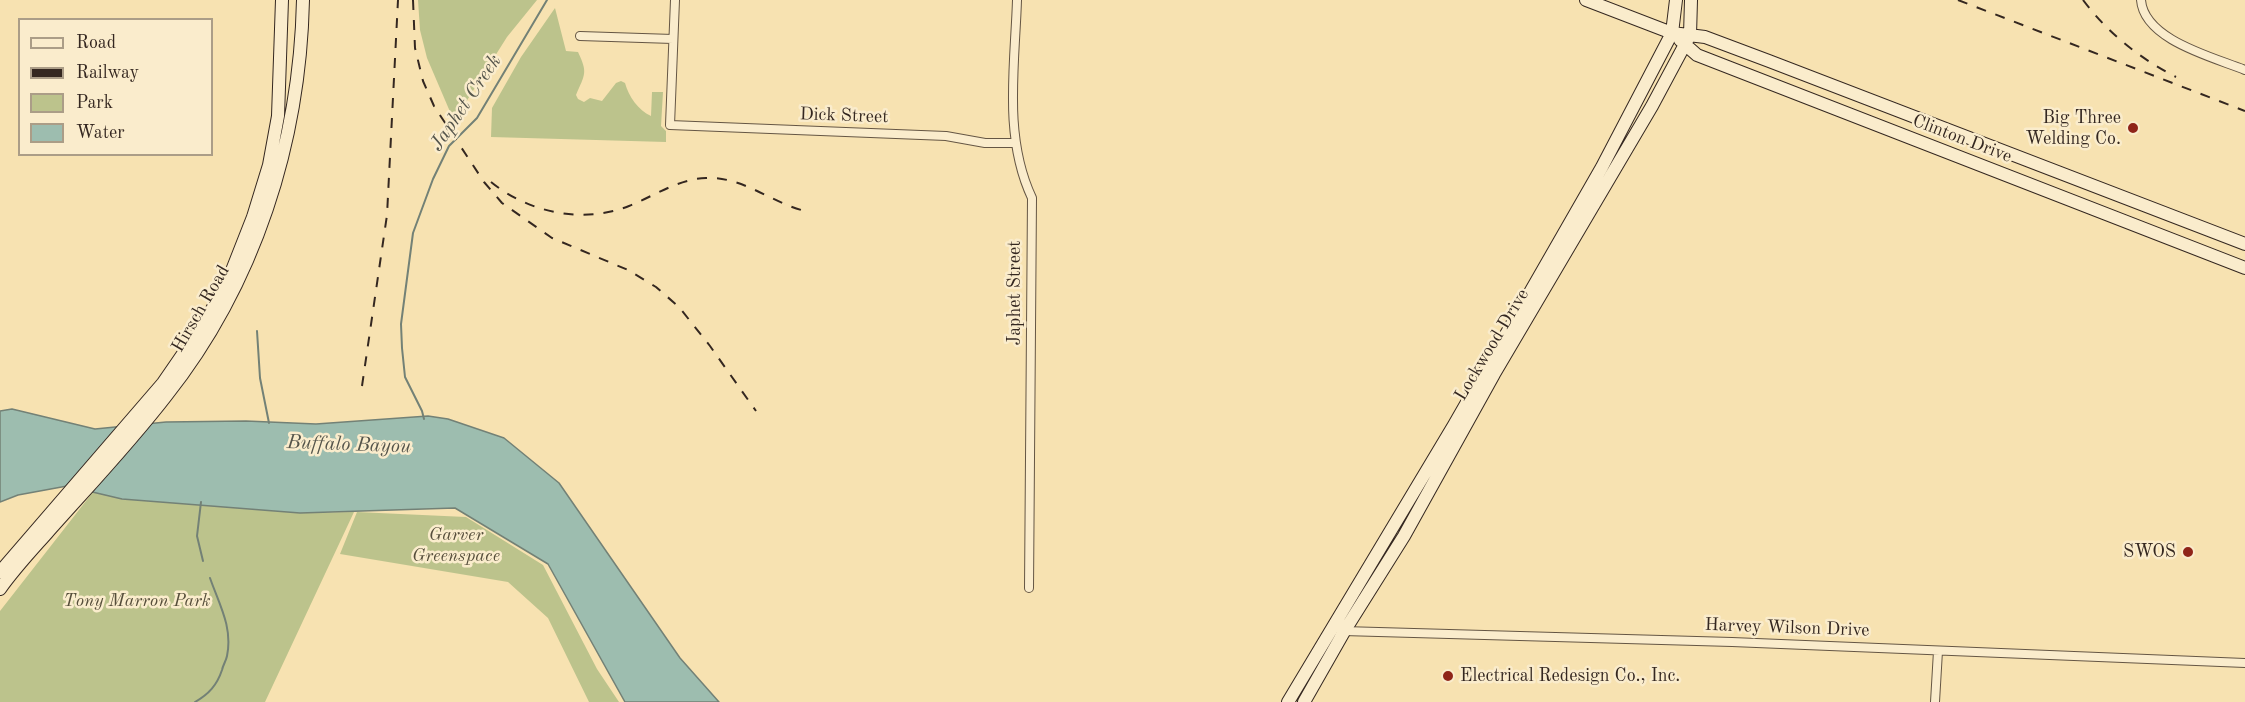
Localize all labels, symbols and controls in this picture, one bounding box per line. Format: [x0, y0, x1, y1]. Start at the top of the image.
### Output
legend [18, 18, 213, 156]
text: Road [76, 34, 116, 52]
water label: Japhet Creek [425, 50, 507, 156]
text: Railway [76, 64, 139, 82]
text: Park [76, 94, 113, 112]
street label: Dick Street [799, 104, 889, 128]
place label: Big Three Welding Co. [2026, 107, 2121, 150]
street label: Clinton Drive [1909, 110, 2015, 168]
marker: Big Three Welding Co. [2126, 121, 2140, 135]
text: Water [76, 124, 125, 142]
street label: Japhet Street [1004, 240, 1026, 346]
street label: Hirsch Road [167, 262, 235, 356]
street label: Lockwood Drive [1450, 285, 1534, 405]
water label: Buffalo Bayou [286, 431, 412, 459]
park label: Garver Greenspace [412, 524, 500, 566]
place label: SWOS [2123, 541, 2176, 563]
marker: SWOS [2181, 545, 2195, 559]
park label: Tony Marron Park [63, 590, 211, 612]
street label: Harvey Wilson Drive [1704, 614, 1870, 642]
place label: Electrical Redesign Co., Inc. [1460, 665, 1680, 687]
marker: Electrical Redesign Co., Inc. [1441, 669, 1455, 683]

